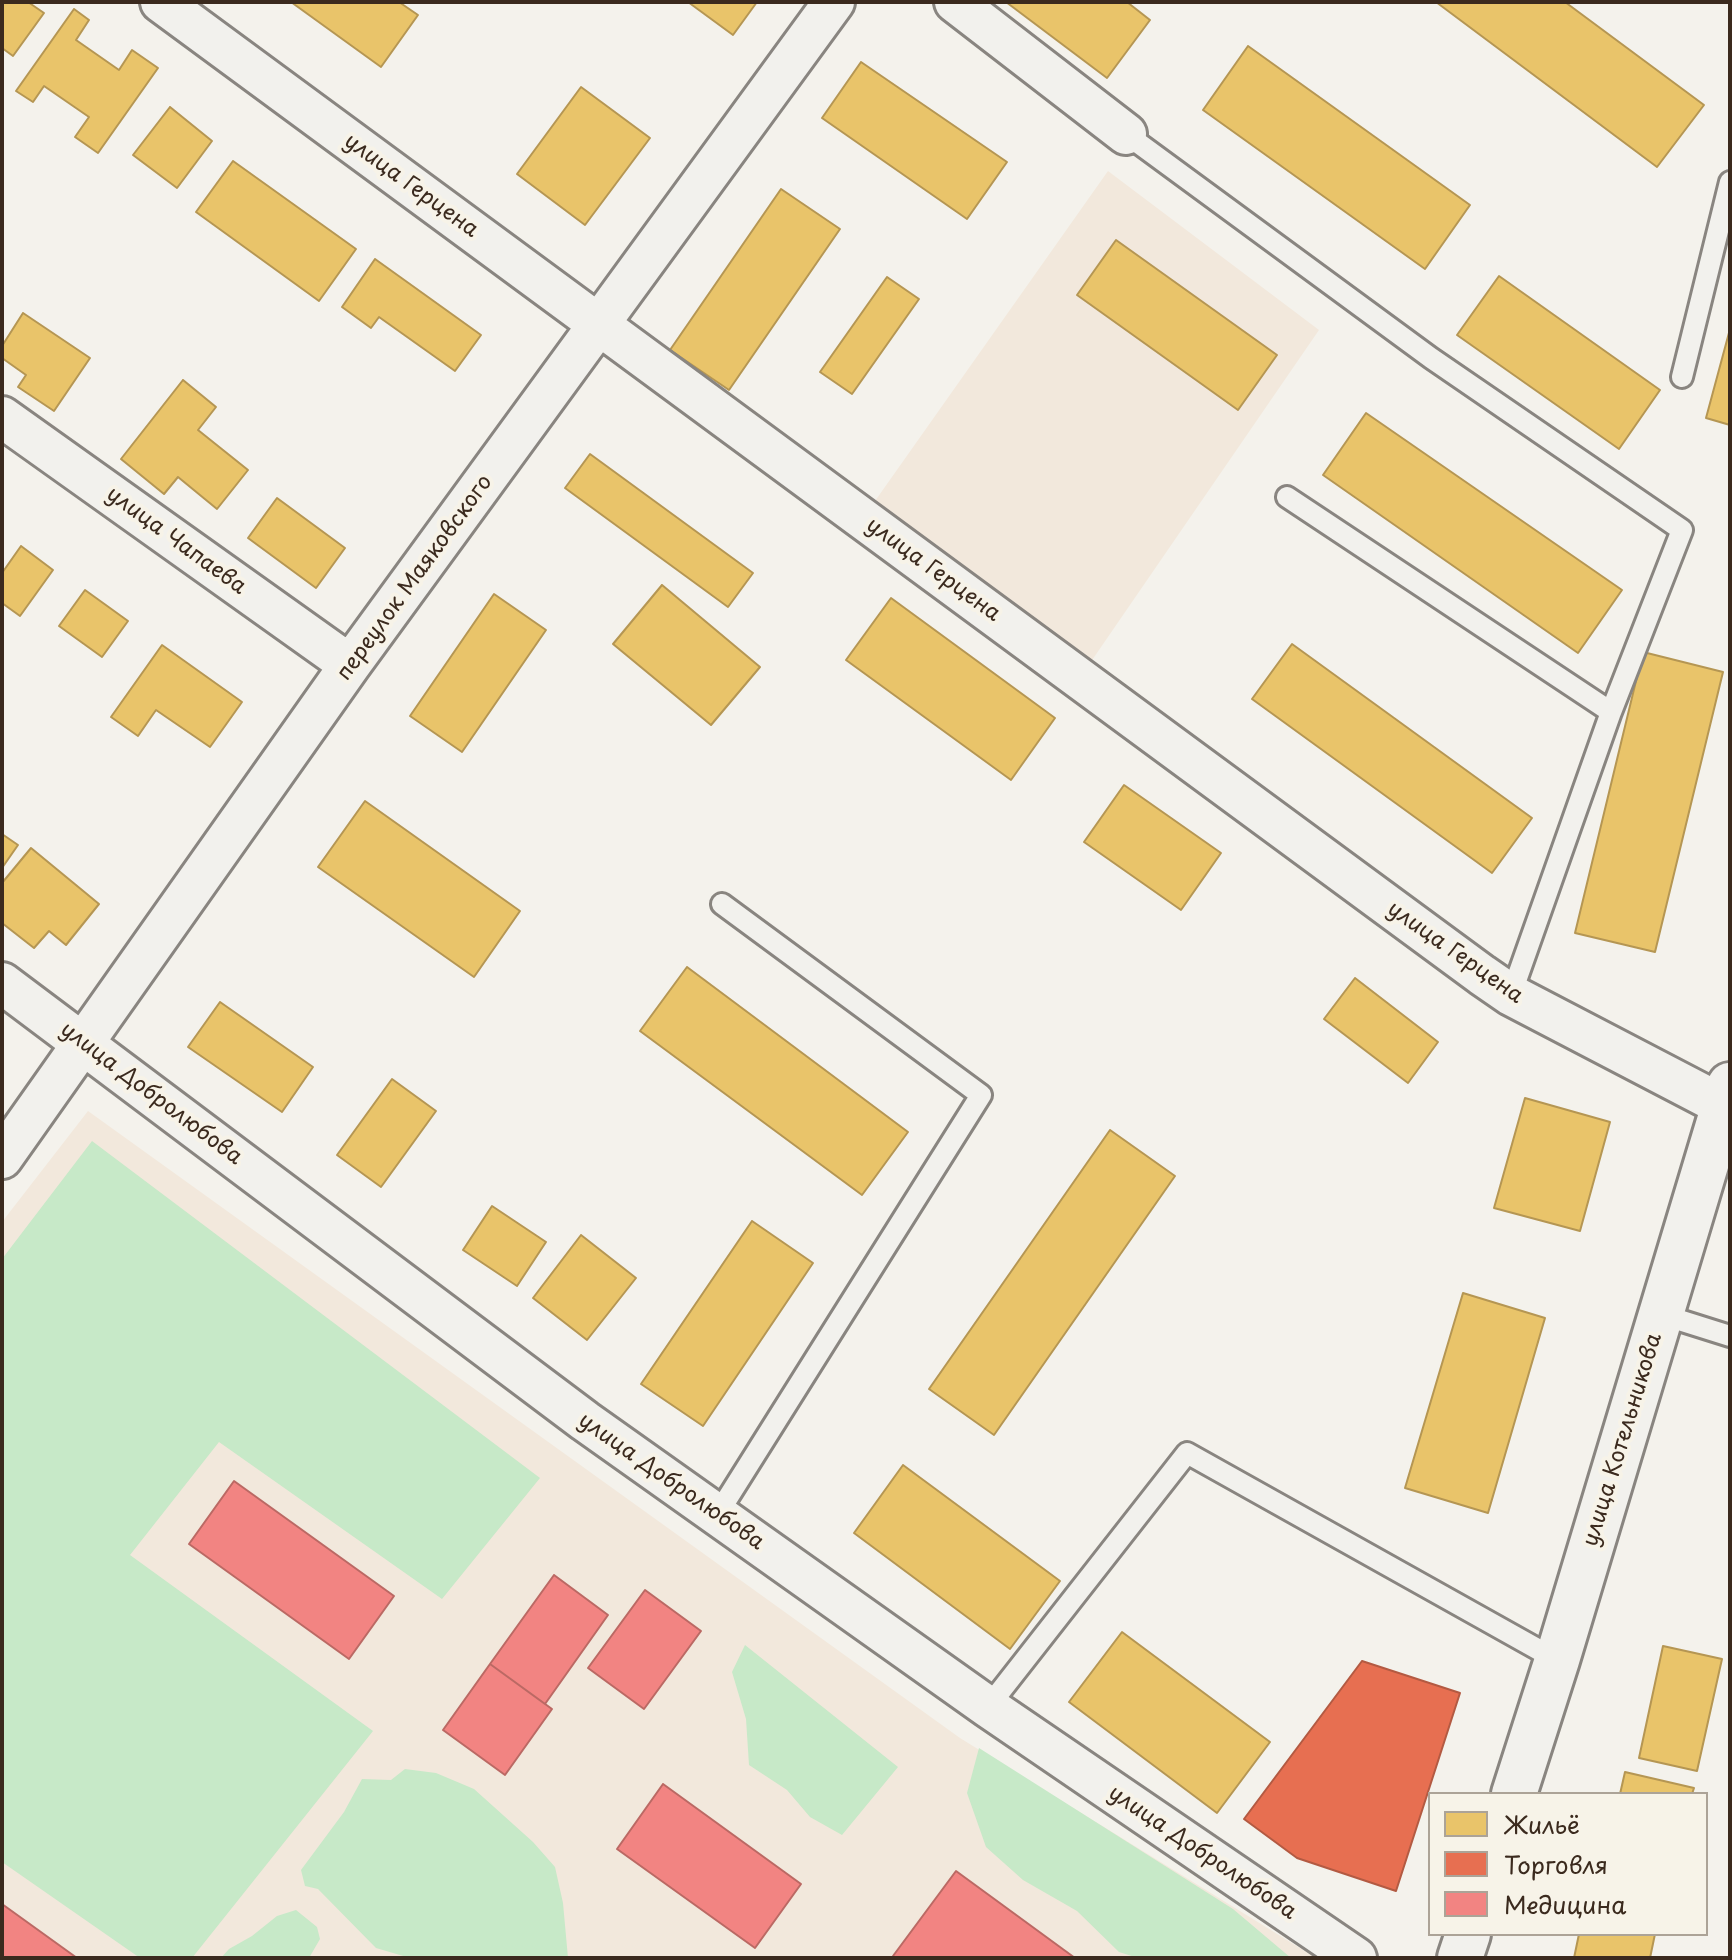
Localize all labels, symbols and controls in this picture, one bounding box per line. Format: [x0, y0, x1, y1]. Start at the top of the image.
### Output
street label: улица Герцена [339, 128, 483, 244]
street label: переулок Маяковского [332, 470, 498, 686]
street label: улица Чапаева [101, 481, 251, 601]
street label: улица Герцена [861, 512, 1005, 628]
street label: улица Герцена [1382, 896, 1528, 1010]
street label: улица Добролюбова [55, 1017, 247, 1171]
street label: улица Котельникова [1578, 1330, 1668, 1550]
street label: улица Добролюбова [573, 1408, 769, 1556]
street label: улица Добролюбова [1103, 1780, 1301, 1926]
legend [1428, 1792, 1708, 1936]
text: Жильё [1504, 1806, 1580, 1842]
text: Торговля [1504, 1846, 1608, 1882]
text: Медицина [1504, 1886, 1626, 1922]

